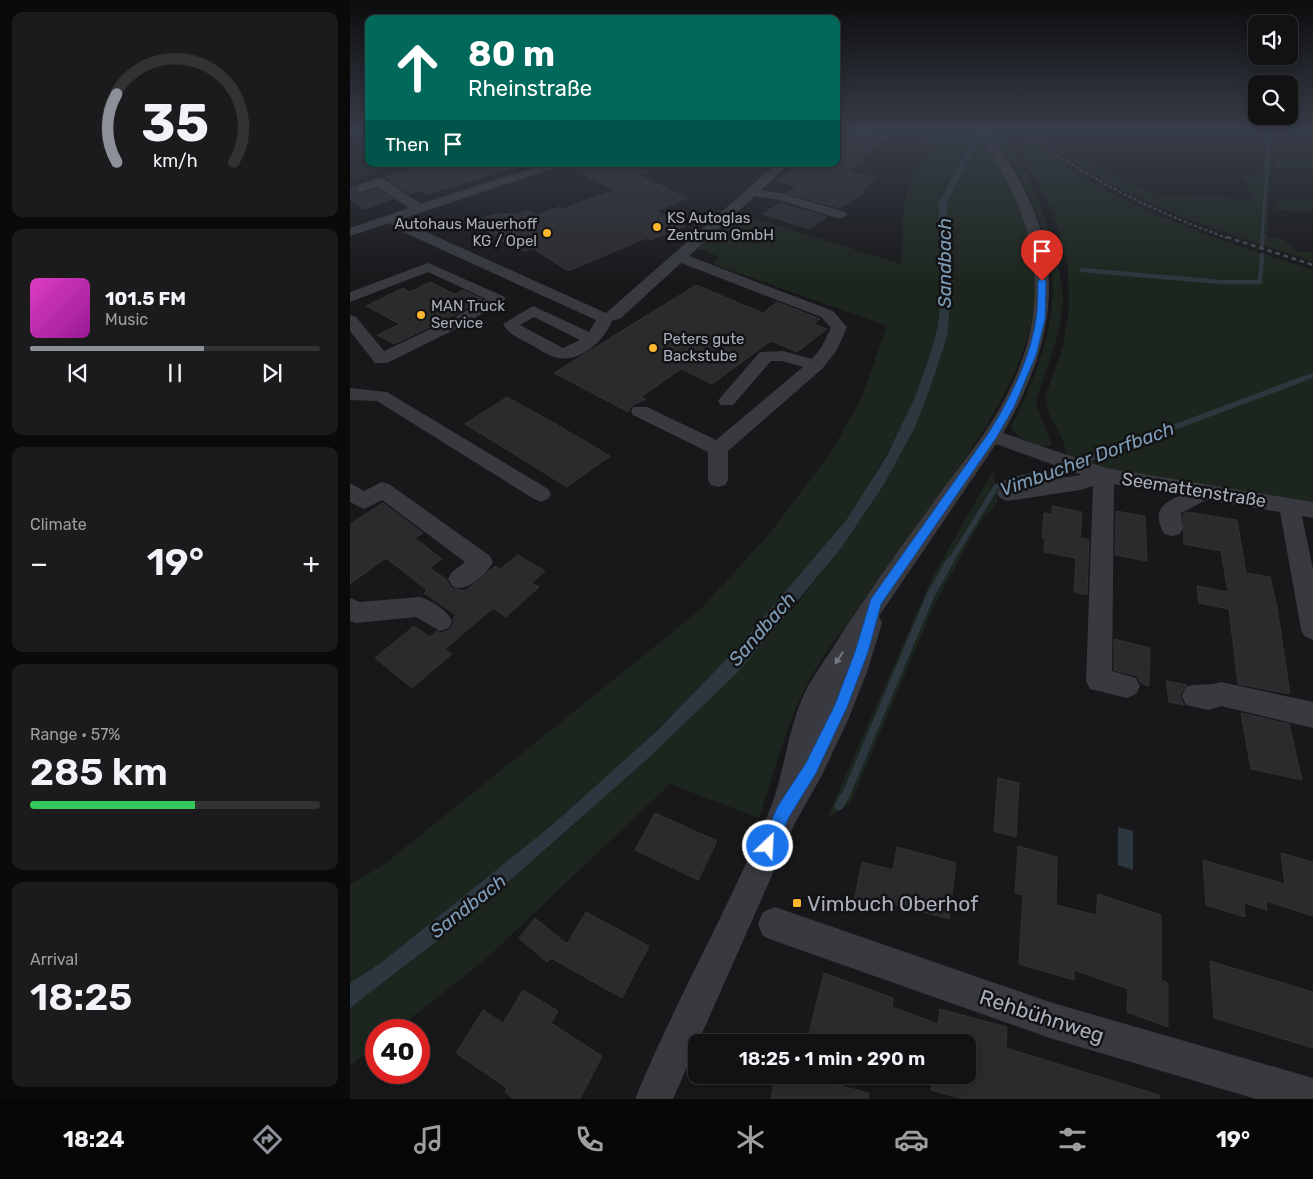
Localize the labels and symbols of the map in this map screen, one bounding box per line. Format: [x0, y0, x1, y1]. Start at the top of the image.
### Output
place label: KS Autoglas Zentrum GmbH [667, 209, 774, 244]
place label: Autohaus Mauerhoff KG / Opel [394, 215, 538, 250]
water label: Sandbach [933, 218, 956, 308]
marker: KS Autoglas Zentrum GmbH [651, 221, 663, 233]
marker: Autohaus Mauerhoff KG / Opel [541, 227, 553, 239]
pin [1021, 230, 1063, 281]
place label: MAN Truck Service [431, 297, 505, 332]
marker: MAN Truck Service [415, 309, 427, 321]
place label: Peters gute Backstube [663, 330, 744, 365]
marker: Peters gute Backstube [647, 342, 659, 354]
water label: Vimbucher Dorfbach [997, 417, 1177, 501]
street label: Seemattenstraße [1120, 468, 1268, 512]
water label: Sandbach [724, 587, 800, 671]
one-way arrow [835, 652, 844, 665]
position arrow [741, 819, 793, 871]
water label: Sandbach [425, 869, 511, 943]
place label: Vimbuch Oberhof [807, 891, 978, 916]
marker: Vimbuch Oberhof [791, 897, 803, 909]
street label: Rehbühnweg [977, 984, 1107, 1048]
speed limit sign: 40 [365, 1019, 430, 1084]

